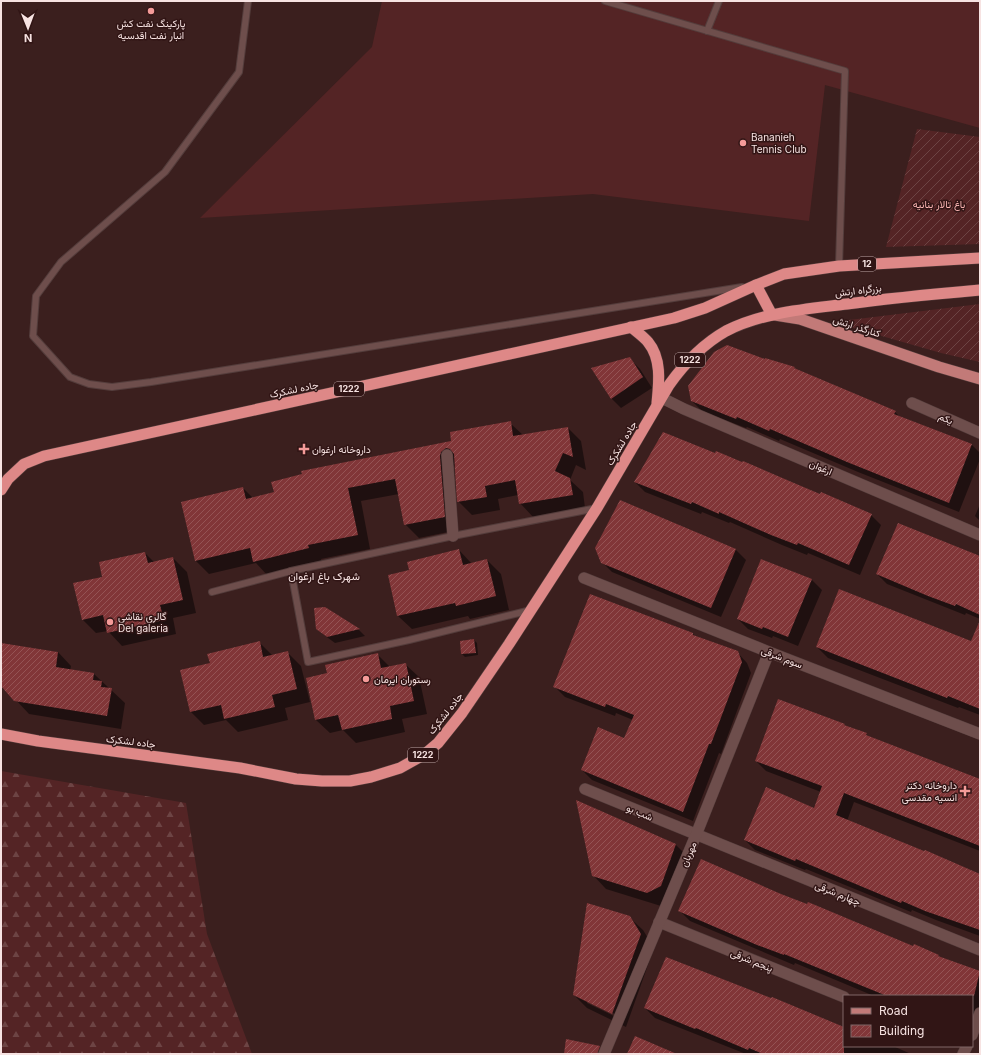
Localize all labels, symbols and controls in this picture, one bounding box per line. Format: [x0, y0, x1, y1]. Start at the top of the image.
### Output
marker: پارکینگ نفت کش انبار نفت اقدسیه [146, 6, 156, 16]
north arrow [8, 8, 48, 48]
place label: پارکینگ نفت کش انبار نفت اقدسیه [117, 17, 185, 42]
text: N [24, 31, 32, 45]
place label: Bananieh Tennis Club [751, 131, 807, 155]
marker: Bananieh Tennis Club [738, 138, 748, 148]
park label: باغ تالار بنانیه [913, 198, 965, 211]
road number: 12 [858, 257, 876, 271]
street label: بزرگراه ارتش [834, 281, 882, 300]
street label: کنارگذر ارتش [831, 313, 883, 340]
road number: 1222 [675, 353, 705, 367]
street label: جاده لشکرک [268, 378, 320, 401]
road number: 1222 [334, 382, 364, 396]
street label: یکم [937, 410, 955, 427]
street label: جاده لشکرک [603, 418, 640, 468]
place label: داروخانه ارغوان [312, 443, 371, 456]
marker: داروخانه ارغوان [299, 444, 309, 454]
street label: ارغوان [807, 457, 834, 478]
district label: شهرک باغ ارغوان [288, 569, 360, 584]
place label: گالرى نقاشى Del galeria [118, 610, 168, 634]
marker: گالرى نقاشى Del galeria [105, 617, 115, 627]
street label: سوم شرقی [759, 644, 804, 671]
place label: رستوران ايرمان [374, 673, 431, 686]
marker: رستوران ايرمان [361, 674, 371, 684]
street label: جاده لشکرک [425, 689, 466, 737]
street label: جاده لشکرک [105, 732, 157, 751]
road number: 1222 [408, 748, 438, 762]
place label: داروخانه دکتر انسیه مقدسی [902, 779, 957, 804]
marker: داروخانه دکتر انسیه مقدسی [960, 786, 970, 796]
street label: شب بو [625, 801, 655, 824]
street label: مهربان [677, 840, 700, 869]
street label: چهارم شرقی [813, 878, 863, 909]
street label: پنجم شرقی [728, 946, 775, 976]
legend [843, 995, 973, 1047]
text: Road [879, 1003, 908, 1018]
text: Building [879, 1023, 924, 1038]

